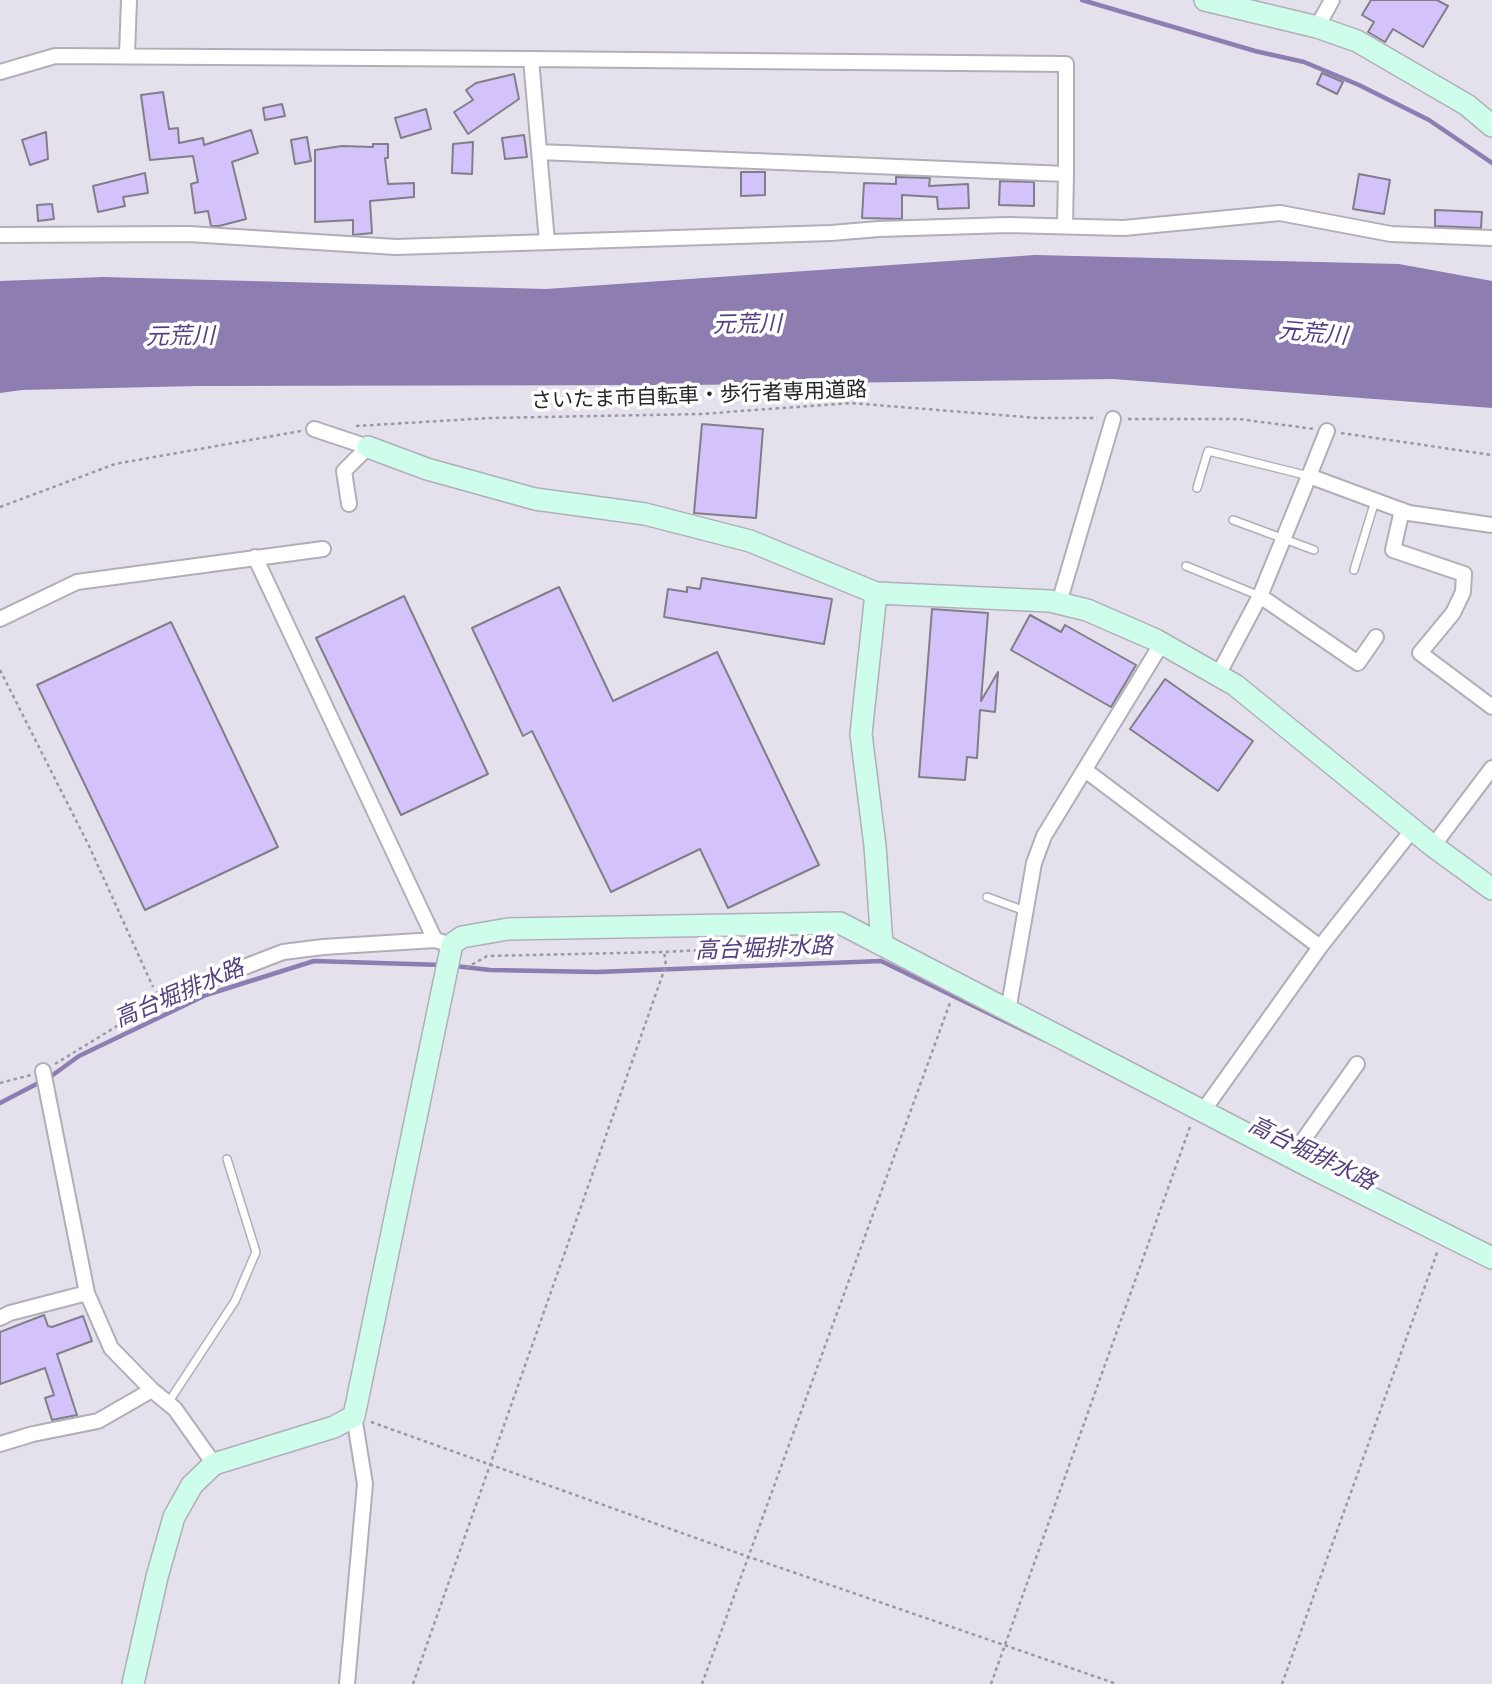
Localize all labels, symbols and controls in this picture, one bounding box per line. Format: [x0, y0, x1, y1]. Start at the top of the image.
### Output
water label: 元荒川 [712, 310, 782, 338]
water label: 元荒川 [1277, 316, 1349, 350]
water label: 元荒川 [145, 322, 215, 350]
street label: さいたま市自転車・歩行者専用道路 [531, 377, 867, 413]
water label: 高台堀排水路 [695, 932, 833, 964]
water label: 高台堀排水路 [110, 953, 248, 1033]
water label: 高台堀排水路 [1244, 1110, 1380, 1196]

